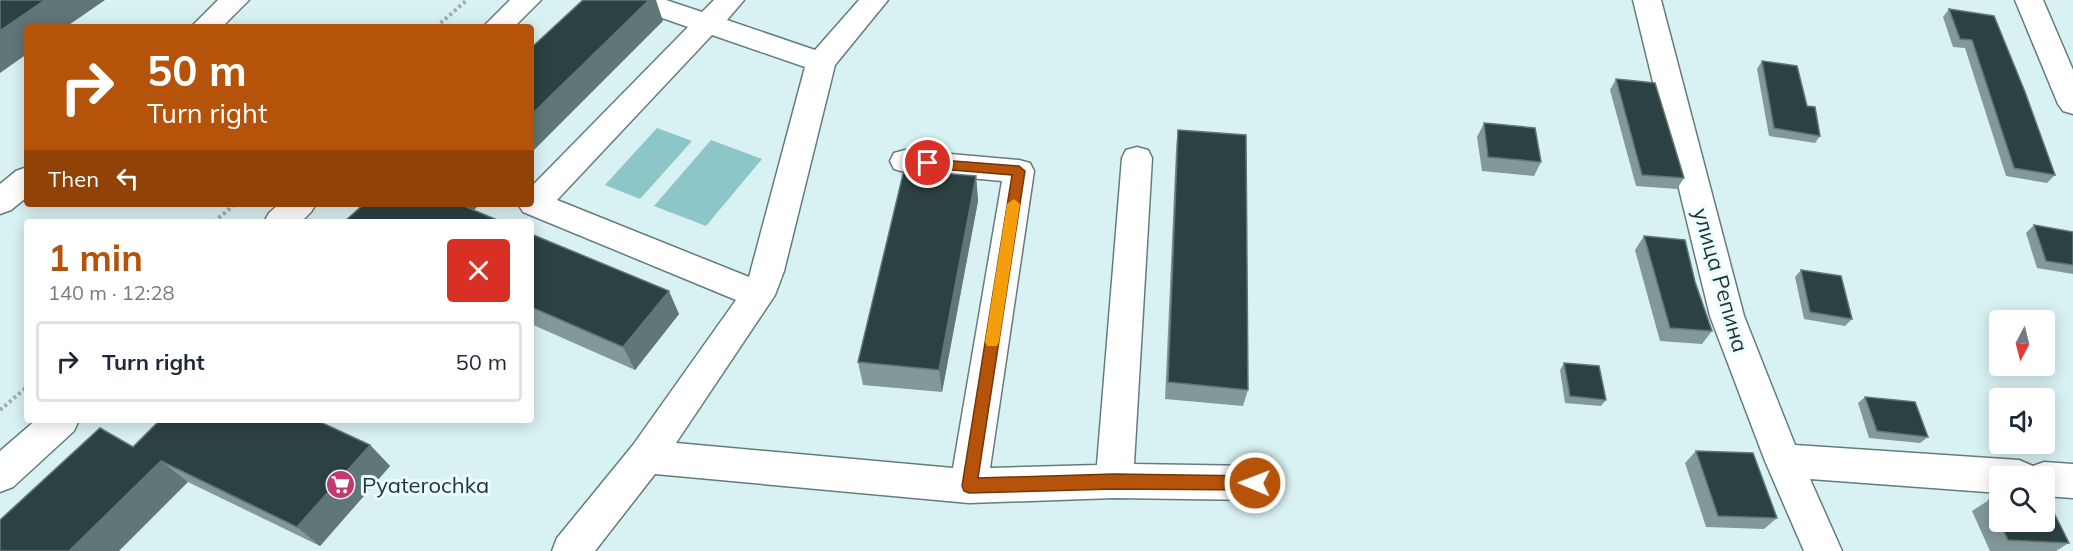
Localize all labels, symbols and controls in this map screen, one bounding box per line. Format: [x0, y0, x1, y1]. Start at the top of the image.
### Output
text: 50 m [147, 44, 247, 97]
icon: right [48, 48, 126, 126]
text: Turn right [147, 96, 267, 130]
pin [902, 137, 953, 188]
icon: arrive [911, 146, 944, 179]
icon: left [111, 162, 144, 195]
text: Then [48, 165, 99, 193]
street label: улица Репина [1687, 205, 1755, 355]
text: 1 min [48, 235, 143, 280]
button: close [447, 239, 510, 302]
text: 140 m · 12:28 [48, 280, 174, 305]
north arrow [1989, 310, 2055, 376]
map controls [1989, 310, 2055, 532]
icon: right [51, 345, 84, 378]
text: Turn right [102, 348, 205, 376]
text: 50 m [456, 348, 507, 376]
button: sound [1989, 388, 2055, 454]
position arrow [1223, 451, 1287, 515]
button: search [1989, 466, 2055, 532]
supermarket icon: Pyaterochka [325, 469, 357, 501]
place label: Pyaterochka [362, 471, 489, 499]

